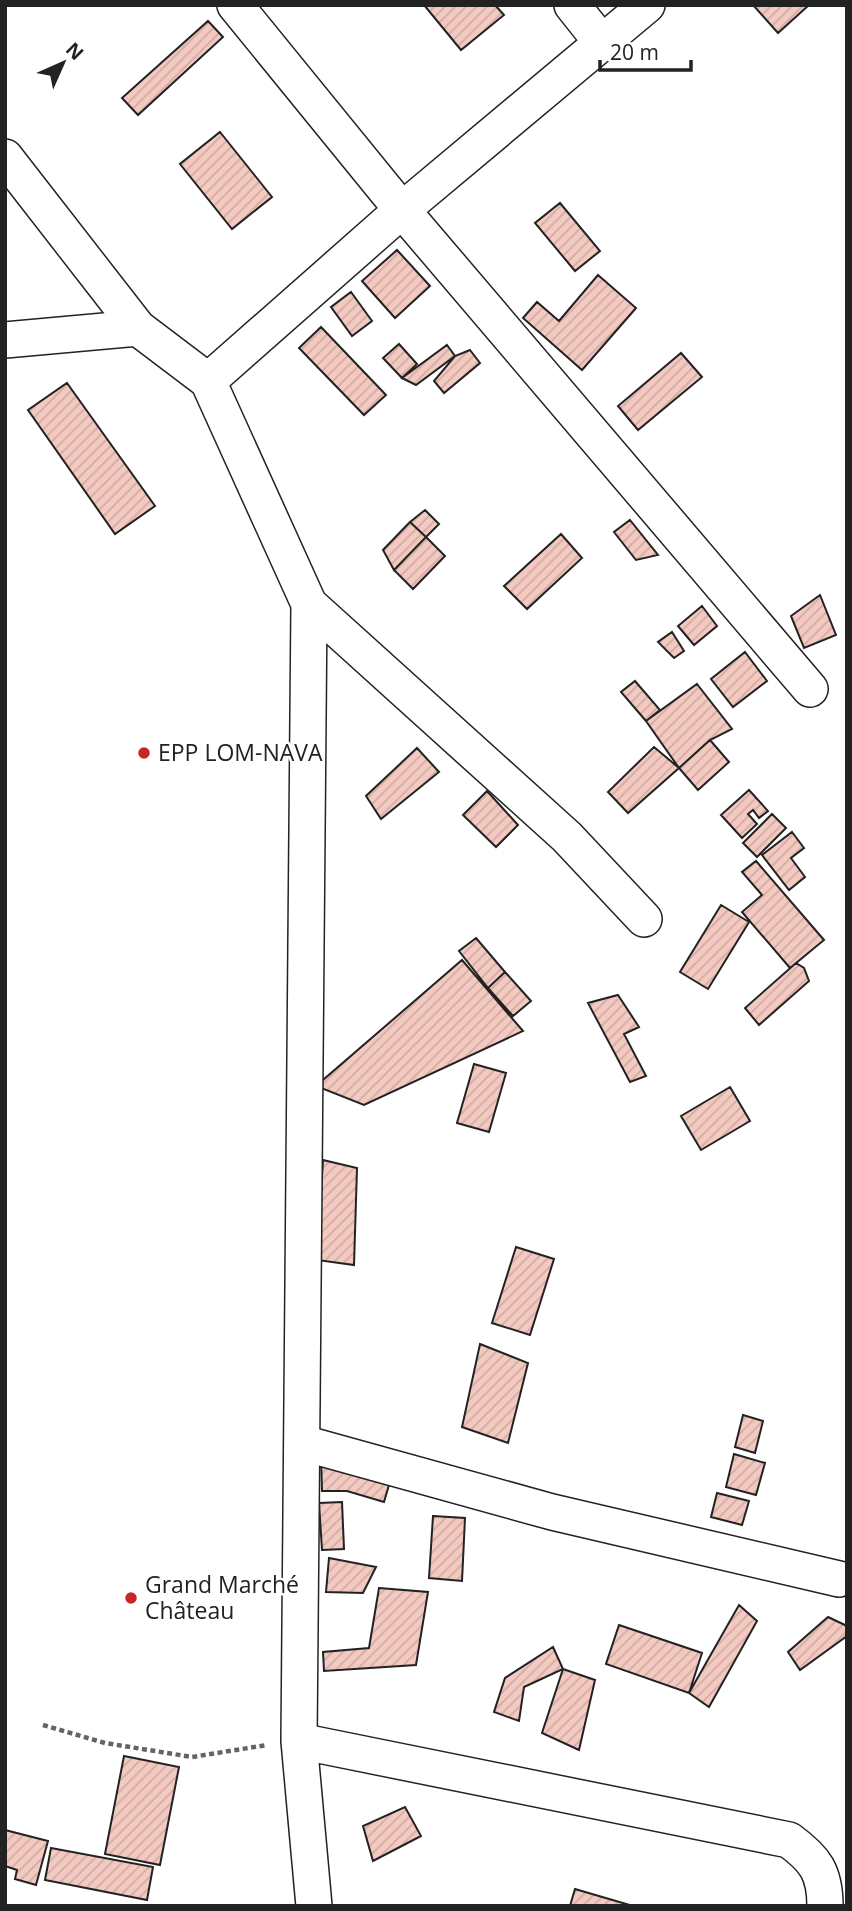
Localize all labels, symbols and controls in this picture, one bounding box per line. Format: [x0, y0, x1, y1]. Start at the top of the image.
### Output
north arrow [28, 28, 98, 98]
scale bar [600, 28, 691, 72]
text: N [60, 36, 90, 66]
text: 20 m [610, 38, 659, 66]
place label: EPP LOM-NAVA [158, 736, 323, 768]
marker: EPP LOM-NAVA [136, 745, 152, 761]
place label: Grand Marché Château [145, 1568, 299, 1626]
marker: Grand Marché Château [123, 1590, 139, 1606]

